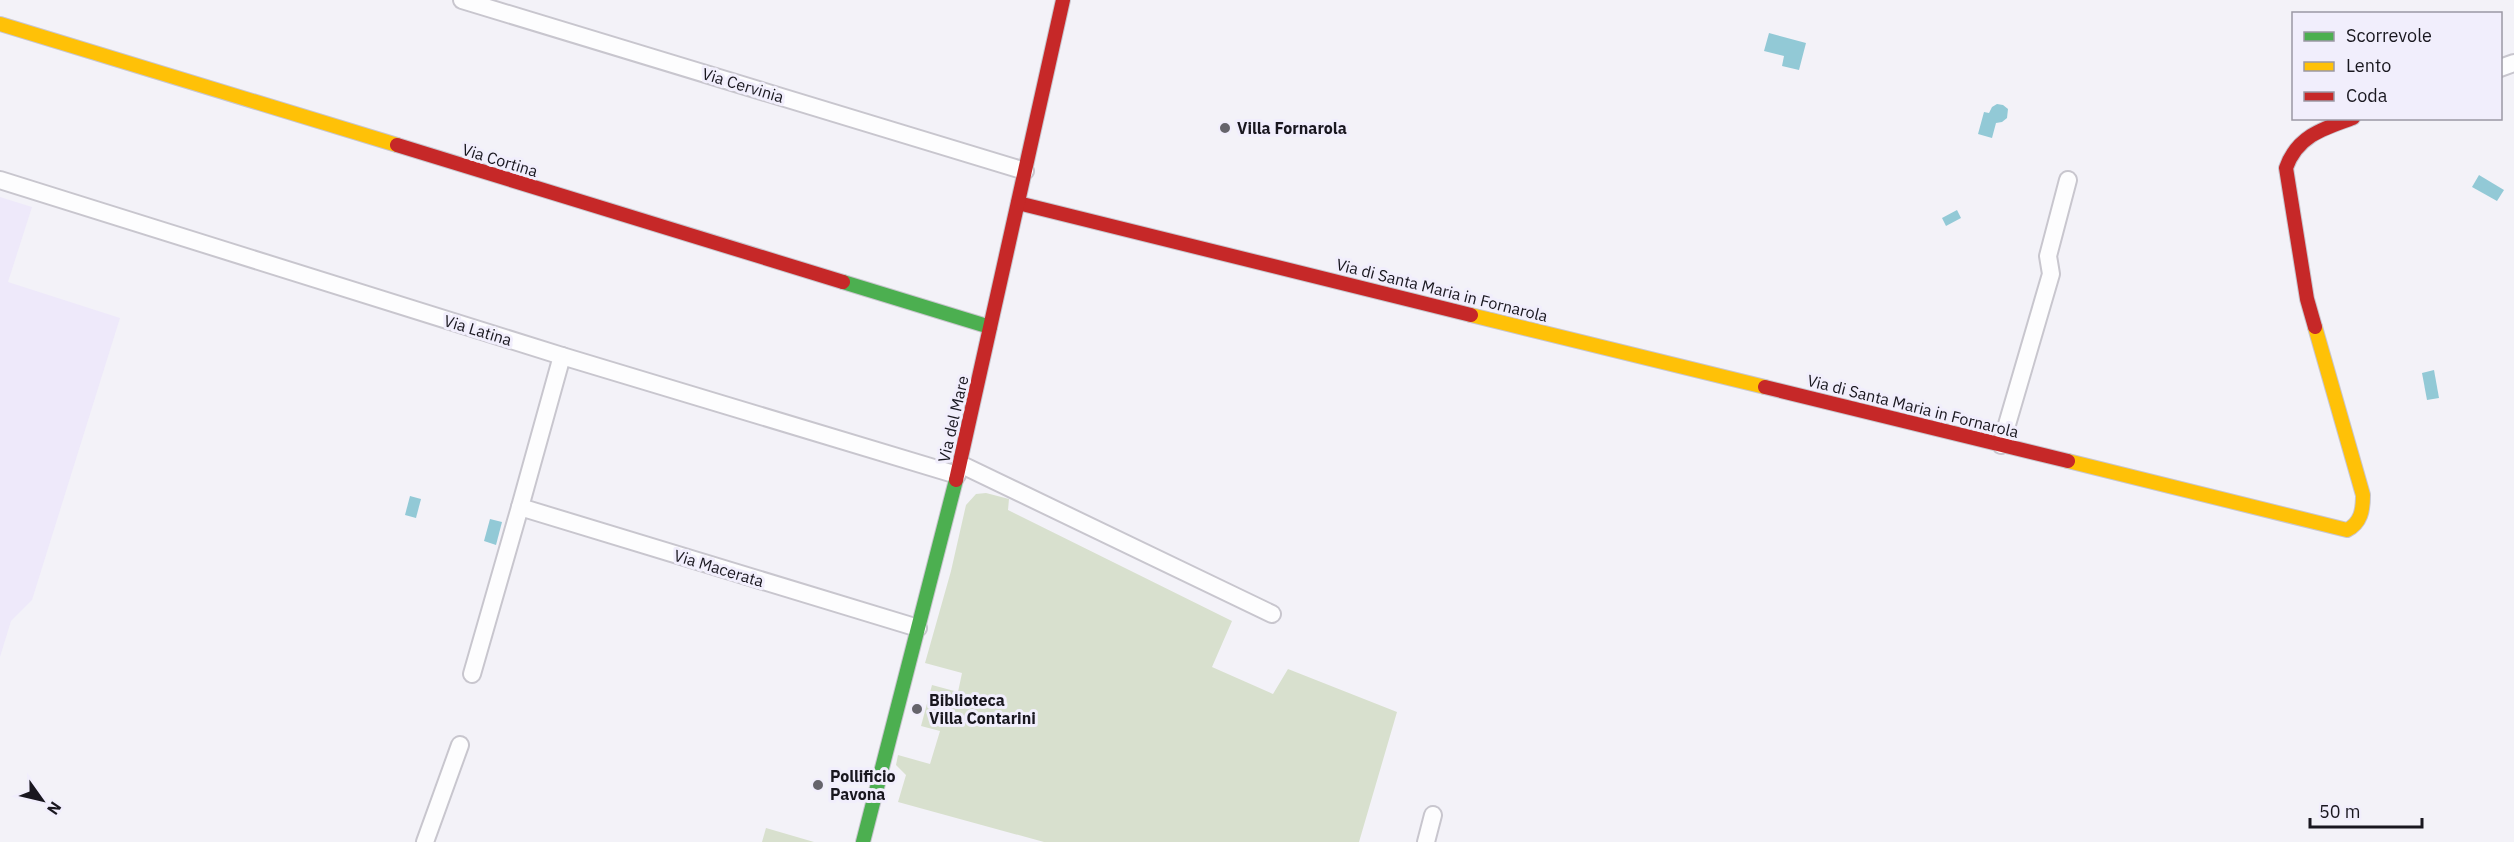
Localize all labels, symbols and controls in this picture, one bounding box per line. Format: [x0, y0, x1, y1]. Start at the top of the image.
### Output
legend [2292, 12, 2502, 120]
text: Scorrevole [2346, 24, 2432, 47]
text: Lento [2346, 54, 2391, 77]
street label: Via Cervinia [700, 63, 787, 107]
text: Coda [2346, 84, 2388, 107]
place label: Villa Fornarola [1237, 118, 1347, 138]
marker: Villa Fornarola [1218, 121, 1232, 135]
street label: Via Cortina [460, 139, 541, 181]
street label: Via di Santa Maria in Fornarola [1334, 254, 1550, 326]
street label: Via Latina [442, 310, 515, 350]
street label: Via di Santa Maria in Fornarola [1805, 370, 2021, 442]
street label: Via del Mare [933, 373, 973, 464]
street label: Via Macerata [672, 545, 767, 591]
place label: Biblioteca Villa Contarini [929, 690, 1036, 728]
marker: Biblioteca Villa Contarini [910, 702, 924, 716]
place label: Pollificio Pavona [830, 766, 896, 804]
north arrow [12, 770, 72, 830]
marker: Pollificio Pavona [811, 778, 825, 792]
scale bar [2310, 791, 2422, 829]
text: N [43, 798, 66, 819]
text: 50 m [2319, 800, 2361, 823]

